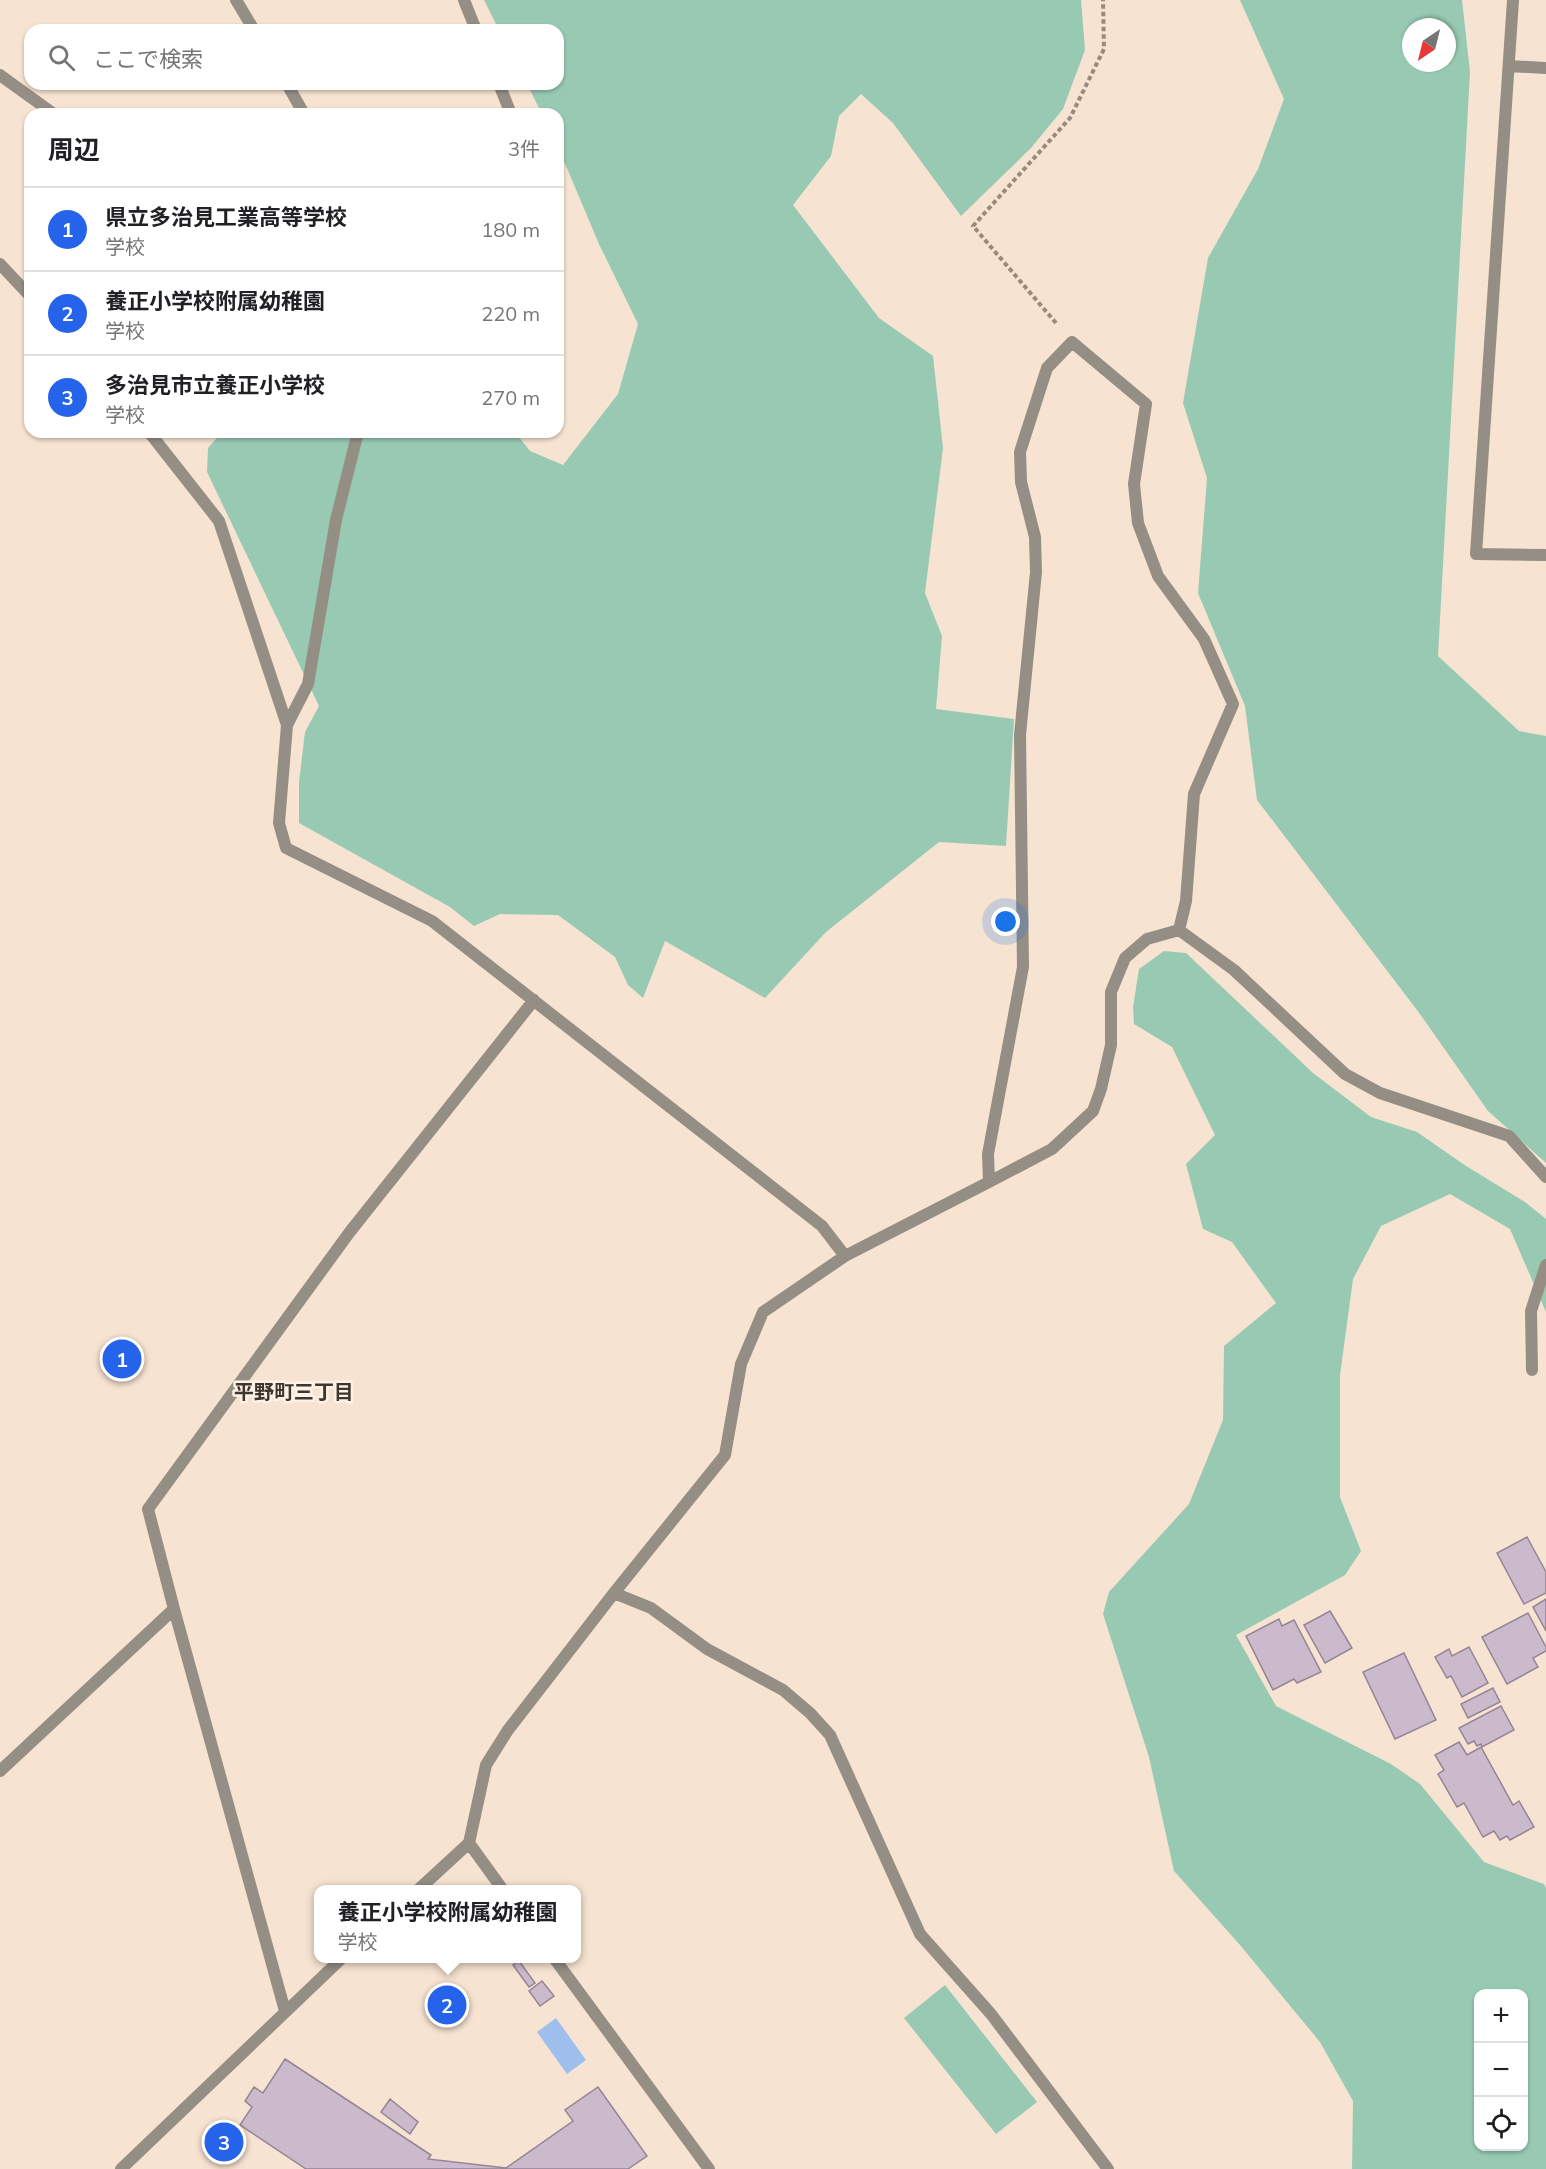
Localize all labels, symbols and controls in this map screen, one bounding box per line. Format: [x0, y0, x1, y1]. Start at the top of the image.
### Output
north arrow [1402, 18, 1456, 72]
search box [24, 24, 564, 90]
icon: search [45, 41, 78, 74]
text: ここで検索 [93, 45, 203, 73]
text: 周辺 [48, 133, 100, 166]
text: 3件 [508, 136, 540, 161]
text: 県立多治見工業高等学校 [105, 203, 347, 231]
text: 1 [62, 217, 74, 242]
text: 180 m [481, 217, 540, 242]
text: 学校 [105, 234, 145, 259]
text: 養正小学校附属幼稚園 [105, 287, 325, 315]
text: 2 [62, 301, 74, 326]
text: 220 m [481, 301, 540, 326]
text: 学校 [105, 318, 145, 343]
text: 多治見市立養正小学校 [105, 371, 325, 399]
text: 3 [62, 385, 74, 410]
text: 270 m [481, 385, 540, 410]
text: 学校 [105, 402, 145, 427]
your location [991, 907, 1020, 936]
pin: 1 [102, 1336, 142, 1382]
district label: 平野町三丁目 [234, 1379, 354, 1404]
popup [314, 1885, 581, 1963]
text: 養正小学校附属幼稚園 [337, 1898, 558, 1926]
text: 学校 [337, 1929, 377, 1954]
pin: 2 [428, 1982, 466, 2028]
map controls [1474, 1989, 1528, 2151]
button: + [1474, 1989, 1528, 2043]
button: − [1474, 2043, 1528, 2097]
button: locate [1474, 2097, 1528, 2151]
pin: 3 [204, 2120, 244, 2164]

